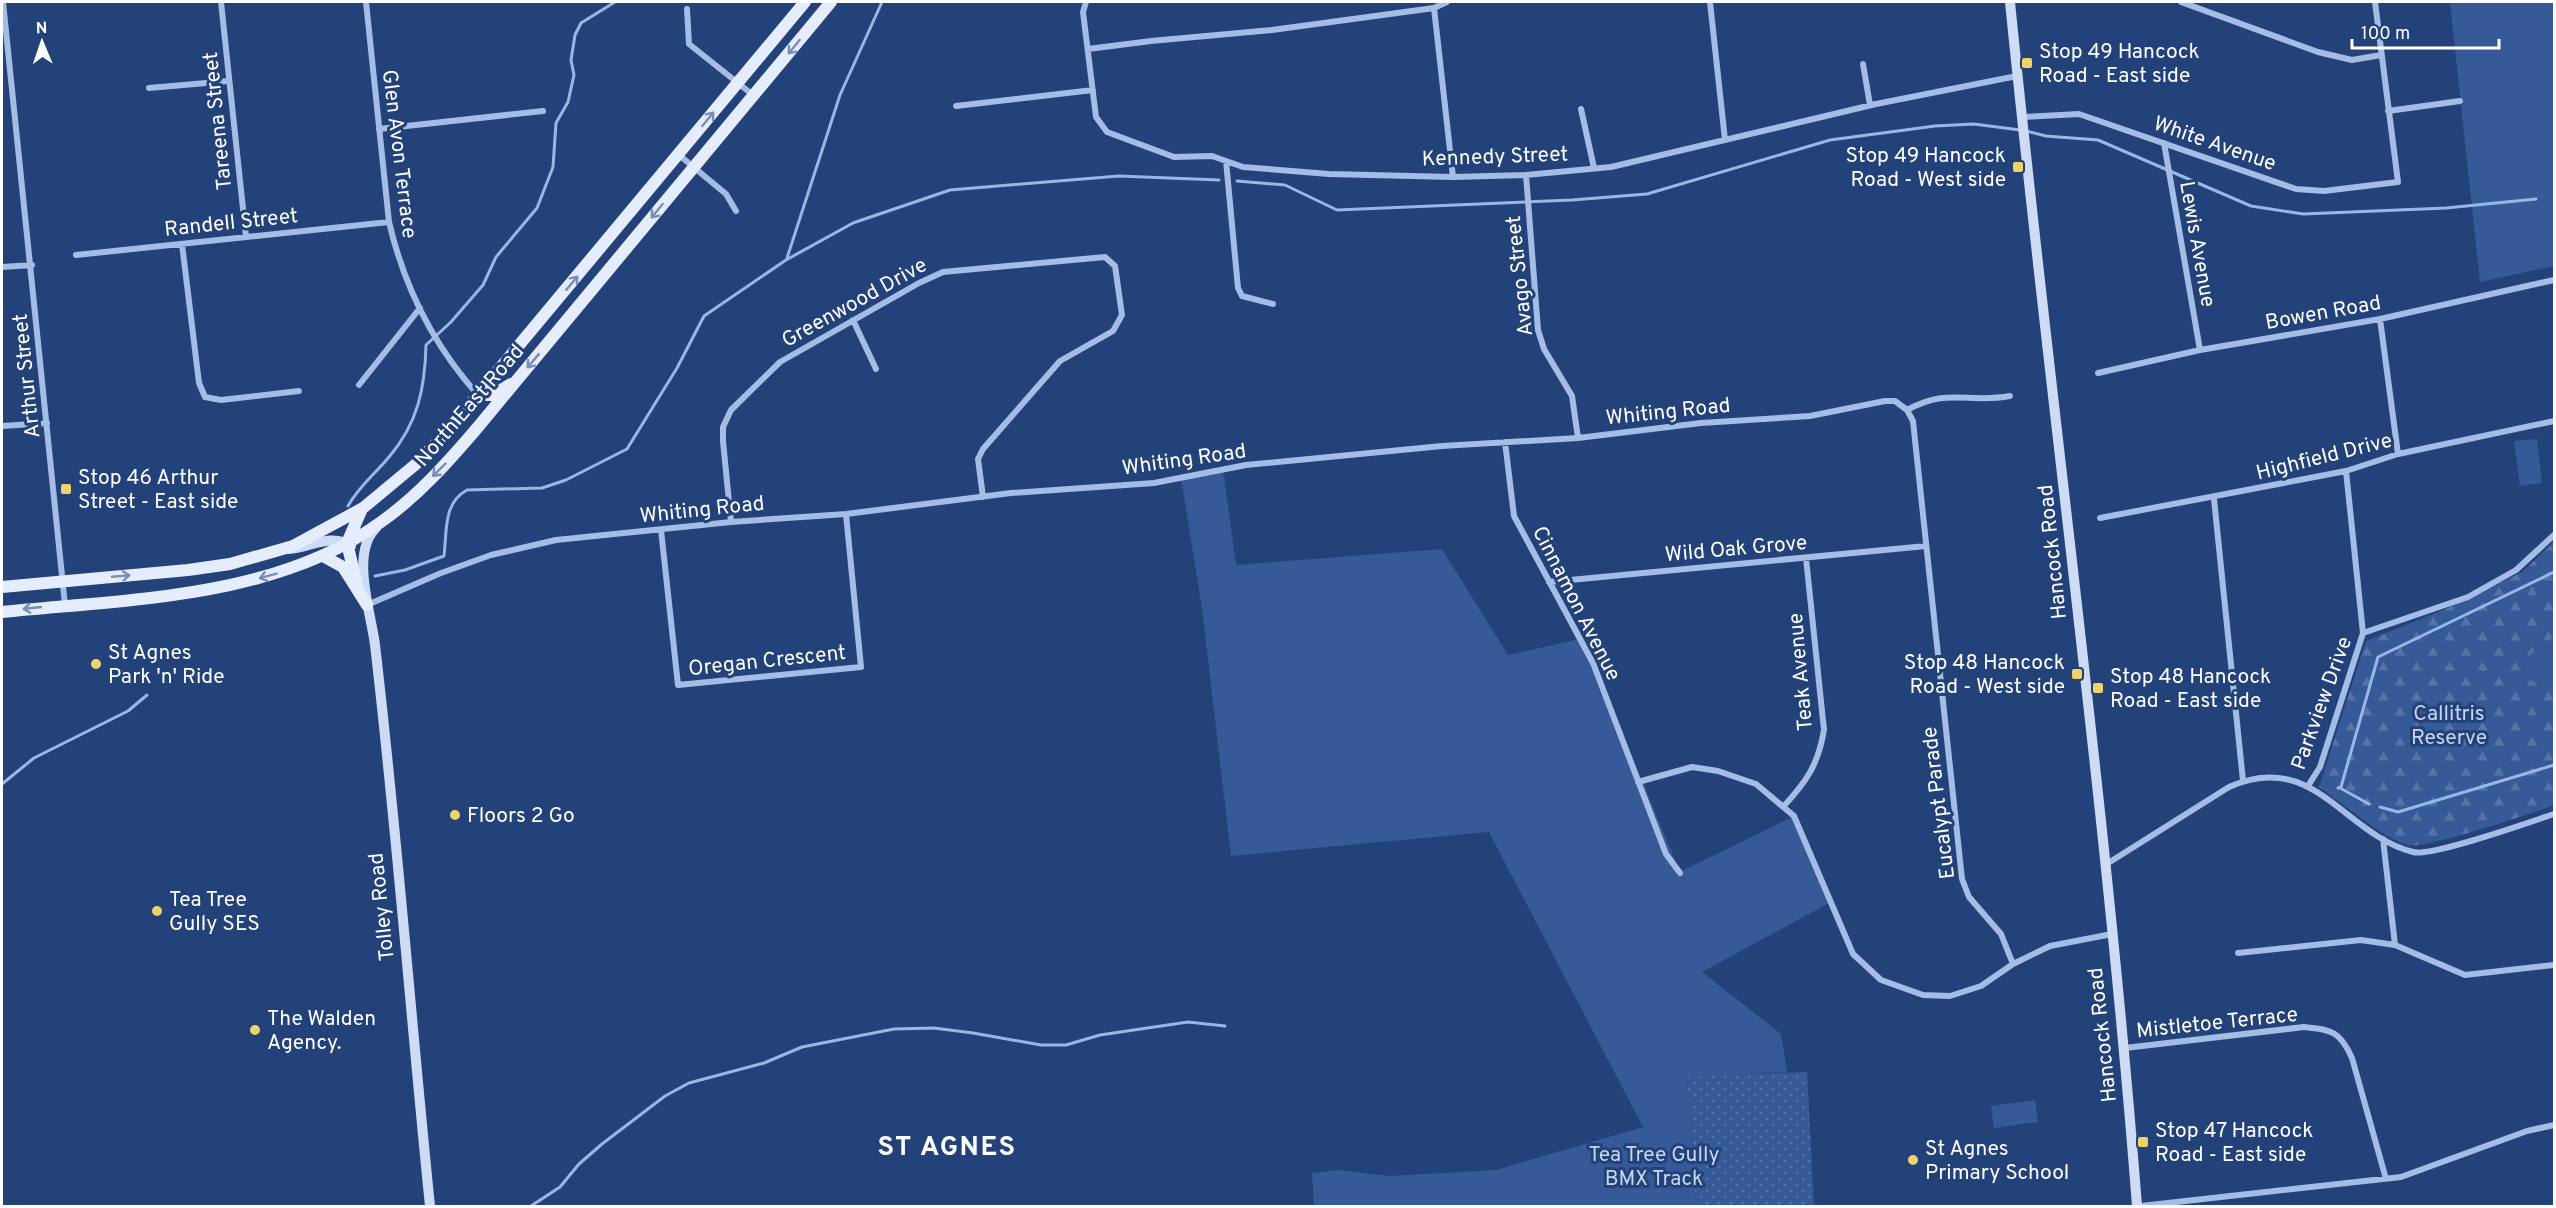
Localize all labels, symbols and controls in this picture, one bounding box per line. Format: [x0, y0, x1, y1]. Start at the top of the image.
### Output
north arrow [12, 12, 72, 72]
scale bar [2352, 12, 2499, 50]
text: N [35, 19, 48, 39]
text: 100 m [2361, 23, 2410, 46]
one-way arrow [787, 39, 800, 55]
place label: Stop 49 Hancock Road - East side [2039, 39, 2200, 90]
street label: Tareena Street [198, 50, 239, 191]
marker: Stop 49 Hancock Road - East side [2020, 56, 2034, 70]
street label: Glen Avon Terrace [375, 68, 422, 240]
one-way arrow [701, 111, 714, 127]
street label: White Avenue [2150, 111, 2279, 178]
street label: Kennedy Street [1421, 141, 1569, 174]
place label: Stop 49 Hancock Road - West side [1845, 143, 2006, 194]
marker: Stop 49 Hancock Road - West side [2011, 160, 2025, 174]
street label: Lewis Avenue [2172, 179, 2221, 309]
street label: Randell Street [163, 203, 299, 244]
one-way arrow [650, 203, 664, 218]
street label: Avago Street [1501, 214, 1540, 337]
street label: Greenwood Drive [777, 252, 932, 354]
one-way arrow [565, 276, 579, 291]
street label: Bowen Road [2263, 290, 2383, 337]
street label: Arthur Street [8, 312, 47, 439]
street label: North East Road [409, 339, 531, 473]
one-way arrow [526, 353, 540, 368]
street label: Whiting Road [1605, 393, 1732, 432]
street label: Highfield Drive [2254, 428, 2395, 487]
street label: Whiting Road [1120, 438, 1248, 483]
one-way arrow [432, 463, 447, 478]
place label: Stop 46 Arthur Street - East side [78, 465, 238, 516]
marker: Stop 46 Arthur Street - East side [59, 482, 73, 496]
street label: Hancock Road [2033, 483, 2074, 621]
street label: Whiting Road [639, 491, 766, 530]
street label: Cinnamon Avenue [1525, 522, 1626, 686]
street label: Wild Oak Grove [1664, 530, 1809, 569]
one-way arrow [110, 570, 130, 581]
one-way arrow [259, 571, 278, 582]
one-way arrow [23, 603, 43, 614]
street label: Teak Avenue [1783, 612, 1820, 732]
street label: Parkview Drive [2286, 633, 2359, 774]
place label: St Agnes Park 'n' Ride [108, 640, 224, 691]
street label: Oregan Crescent [687, 640, 847, 683]
place label: Stop 48 Hancock Road - West side [1904, 650, 2065, 701]
marker: St Agnes Park 'n' Ride [89, 657, 103, 671]
place label: Stop 48 Hancock Road - East side [2110, 664, 2271, 715]
marker: Stop 48 Hancock Road - West side [2070, 667, 2084, 681]
marker: Stop 48 Hancock Road - East side [2091, 681, 2105, 695]
park label: Callitris Reserve [2411, 701, 2487, 752]
street label: Eucalypt Parade [1917, 725, 1962, 881]
place label: Floors 2 Go [467, 803, 575, 830]
marker: Floors 2 Go [448, 808, 462, 822]
street label: Tolley Road [363, 851, 402, 962]
place label: Tea Tree Gully SES [169, 887, 260, 938]
marker: Tea Tree Gully SES [150, 904, 164, 918]
street label: Hancock Road [2083, 966, 2124, 1104]
street label: Mistletoe Terrace [2135, 1002, 2299, 1045]
place label: The Walden Agency. [267, 1006, 376, 1057]
marker: The Walden Agency. [248, 1023, 262, 1037]
place label: Stop 47 Hancock Road - East side [2155, 1118, 2313, 1169]
district label: ST AGNES [877, 1131, 1017, 1165]
marker: Stop 47 Hancock Road - East side [2136, 1135, 2150, 1149]
place label: St Agnes Primary School [1925, 1136, 2069, 1187]
park label: Tea Tree Gully BMX Track [1588, 1142, 1720, 1193]
marker: St Agnes Primary School [1906, 1153, 1920, 1167]

